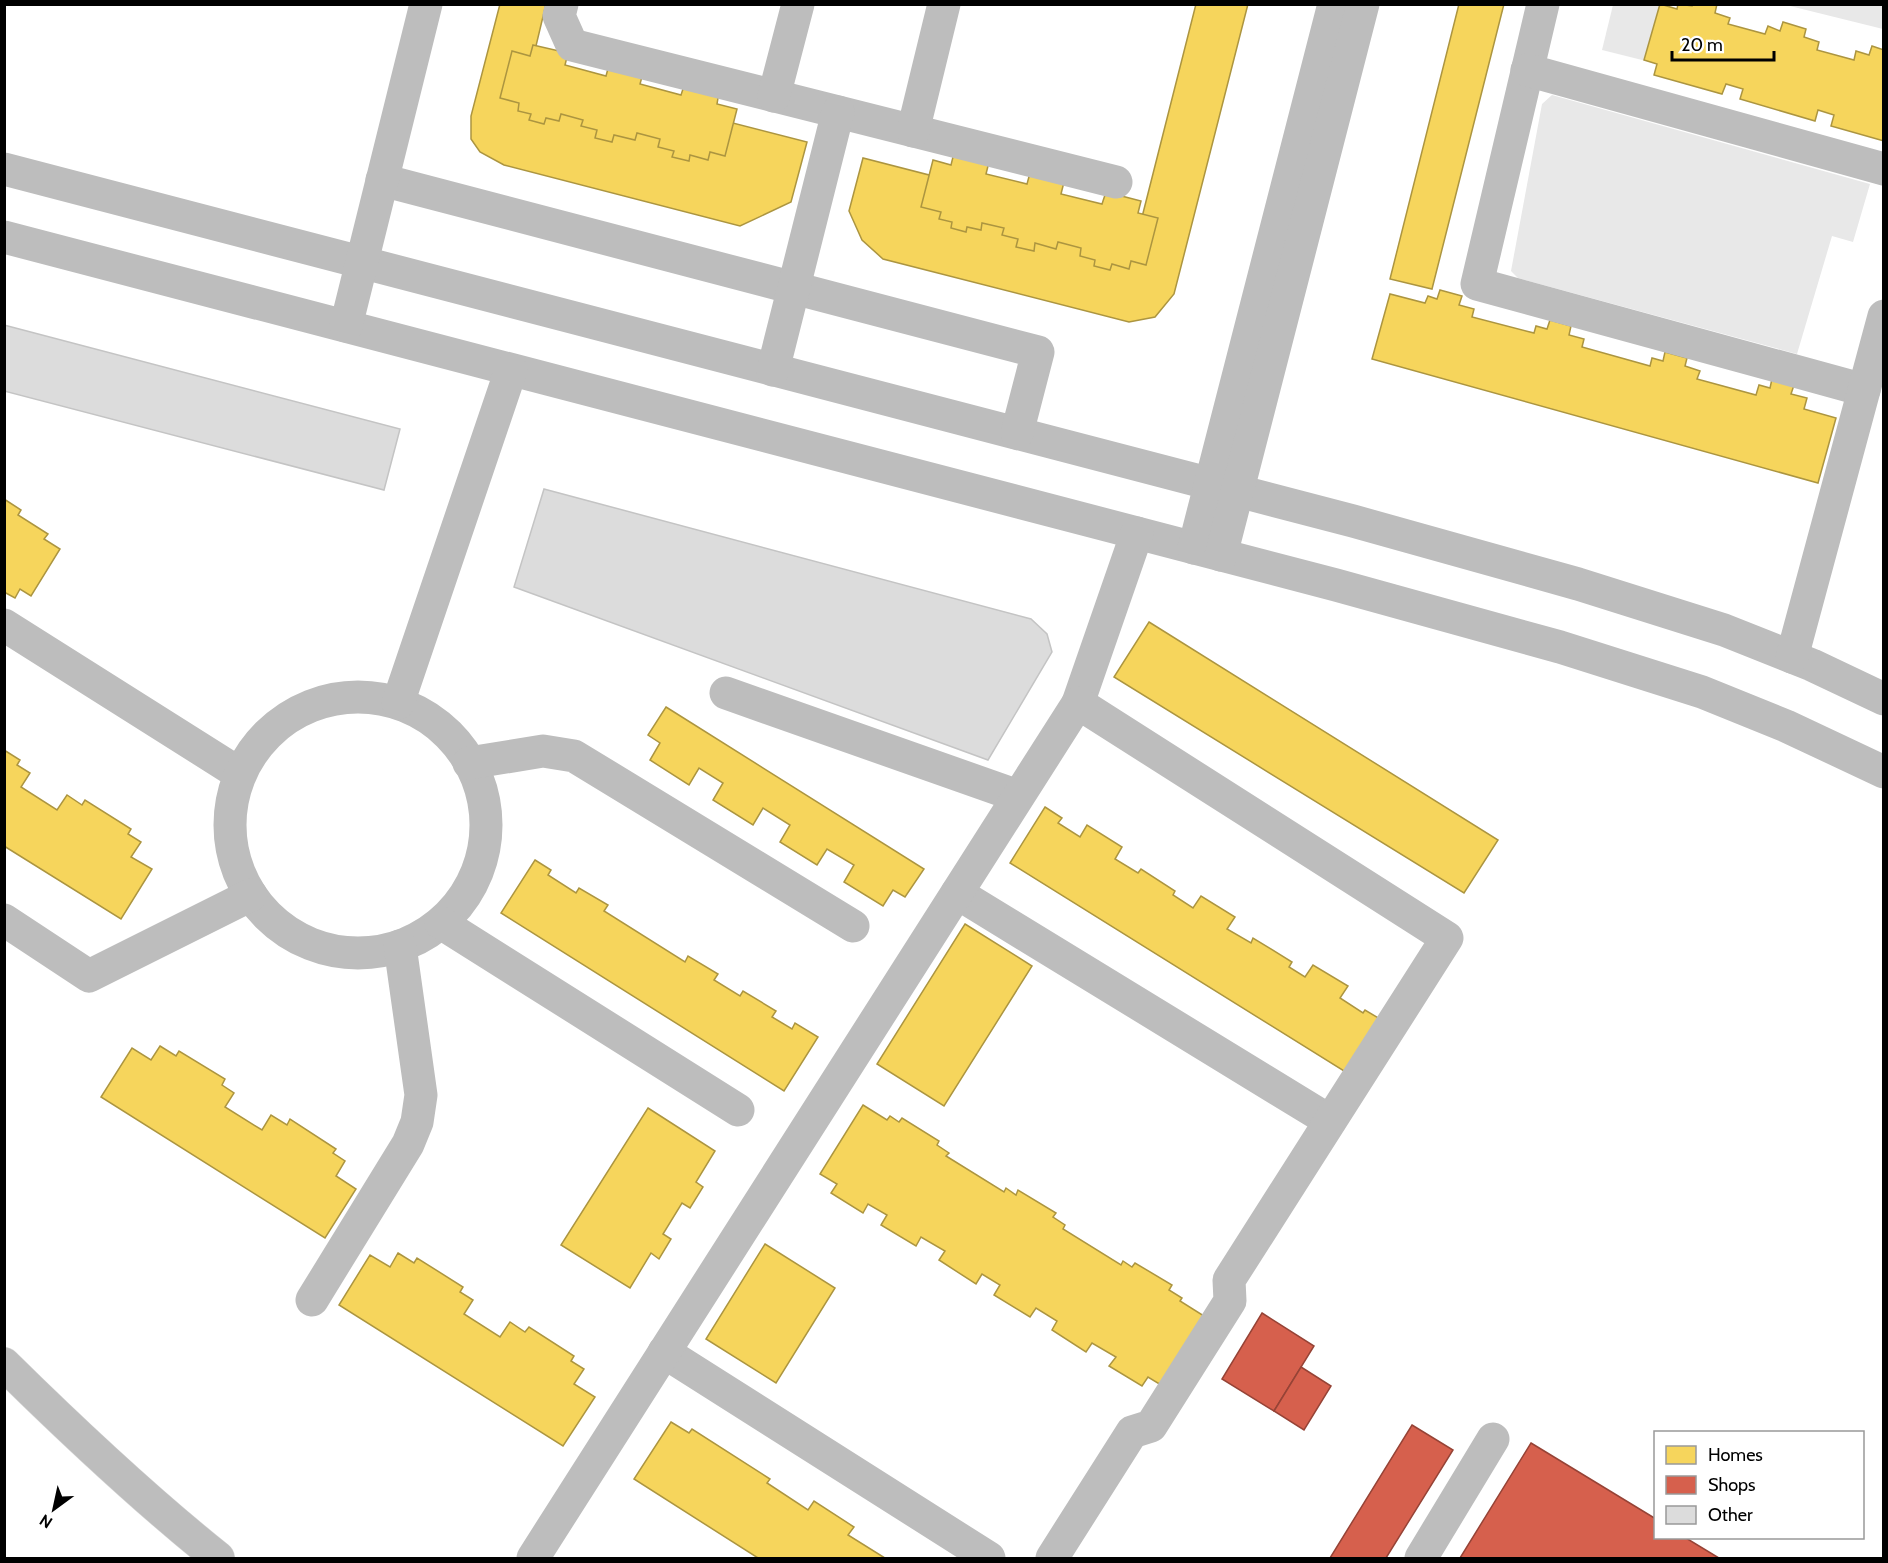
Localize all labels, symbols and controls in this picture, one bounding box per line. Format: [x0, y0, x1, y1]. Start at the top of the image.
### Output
scale bar [1672, 24, 1774, 62]
text: 20 m [1681, 34, 1723, 56]
legend [1654, 1431, 1864, 1539]
text: Homes [1708, 1444, 1763, 1466]
text: Shops [1708, 1474, 1756, 1496]
north arrow [24, 1479, 84, 1539]
text: Other [1708, 1504, 1753, 1526]
text: N [36, 1510, 56, 1532]

